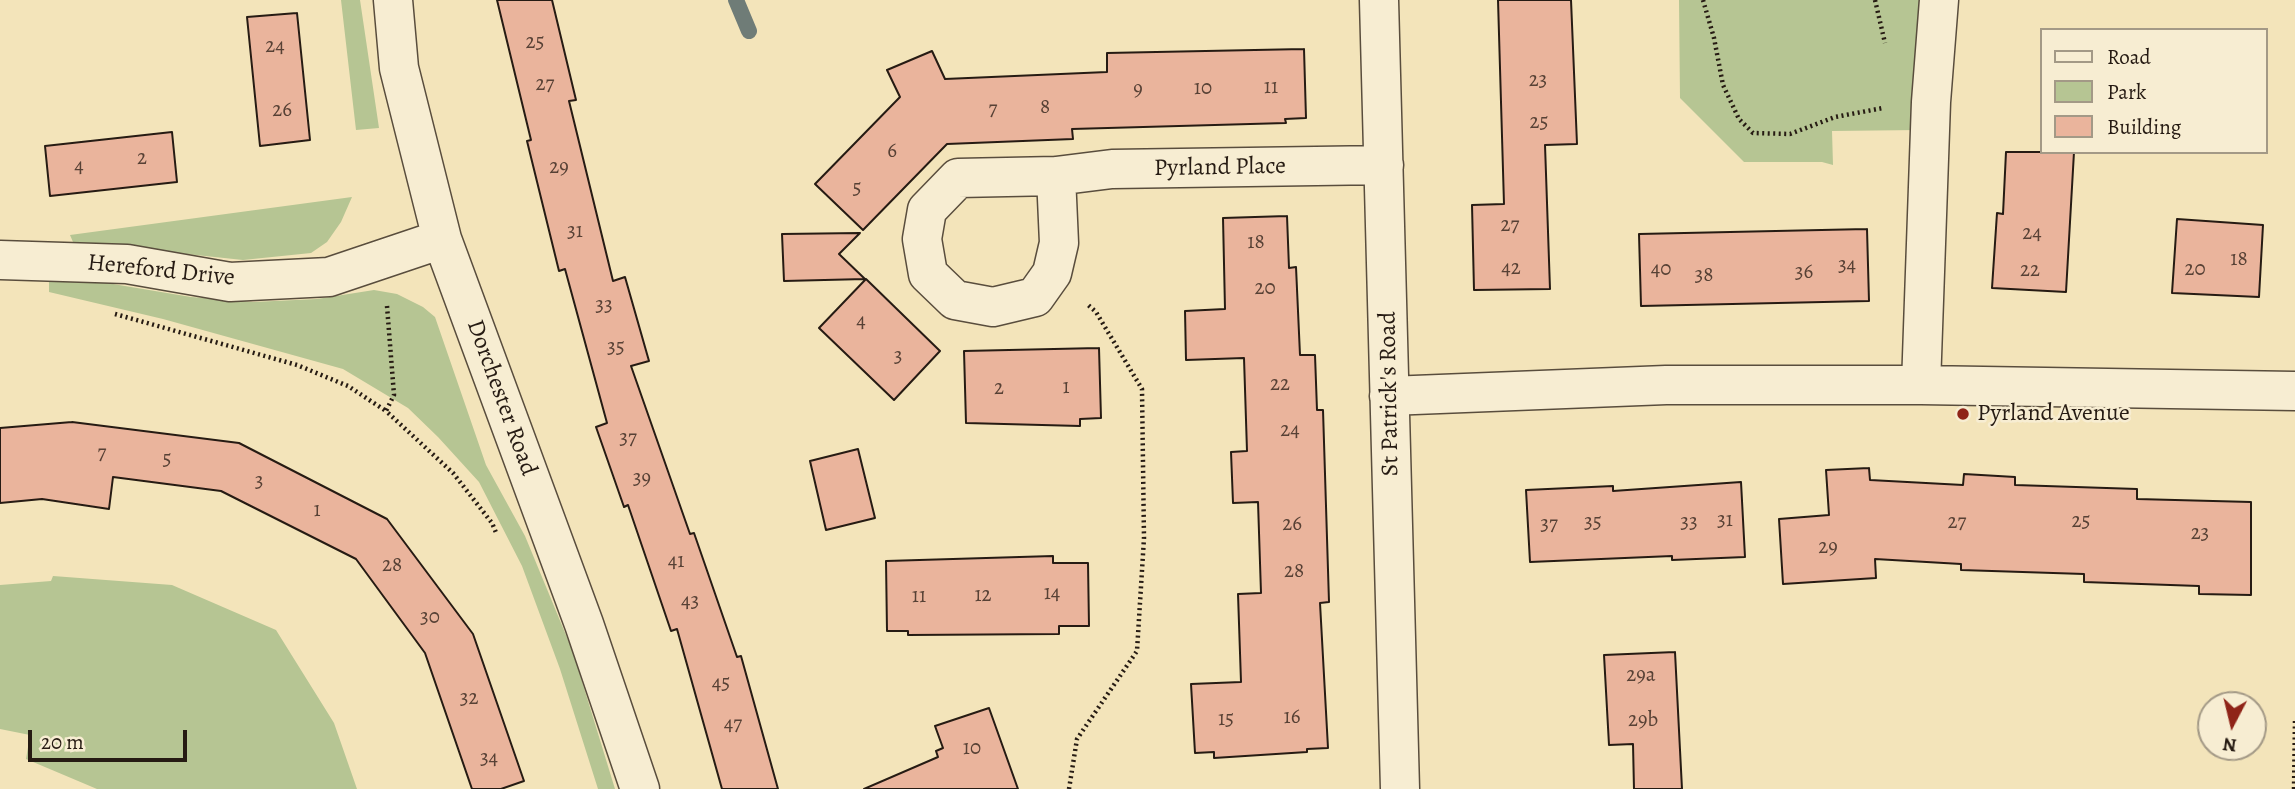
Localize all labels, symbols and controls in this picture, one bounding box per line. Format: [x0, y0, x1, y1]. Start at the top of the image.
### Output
legend [2039, 28, 2267, 154]
house number: 25 [525, 30, 545, 56]
house number: 24 [265, 34, 285, 60]
text: Road [2107, 43, 2151, 71]
house number: 23 [1529, 68, 1547, 94]
house number: 27 [536, 72, 554, 98]
house number: 11 [1264, 75, 1278, 101]
house number: 10 [1194, 76, 1212, 102]
house number: 9 [1133, 77, 1143, 103]
text: Park [2107, 78, 2146, 106]
house number: 8 [1040, 95, 1050, 121]
house number: 7 [989, 97, 997, 123]
house number: 26 [272, 98, 292, 124]
house number: 25 [1529, 110, 1549, 136]
text: Building [2107, 113, 2181, 141]
house number: 6 [887, 139, 897, 165]
house number: 2 [137, 146, 147, 172]
street label: Pyrland Place [1154, 152, 1286, 184]
house number: 4 [74, 154, 84, 180]
house number: 29 [549, 155, 569, 181]
house number: 5 [852, 176, 862, 202]
house number: 27 [1501, 213, 1519, 239]
house number: 31 [567, 219, 583, 245]
house number: 24 [2022, 221, 2042, 247]
house number: 18 [1247, 230, 1265, 256]
house number: 18 [2230, 247, 2248, 273]
street label: Hereford Drive [86, 249, 236, 293]
house number: 34 [1838, 253, 1856, 279]
house number: 42 [1501, 256, 1521, 282]
house number: 40 [1651, 257, 1671, 283]
house number: 20 [2184, 257, 2206, 283]
house number: 22 [2020, 258, 2040, 284]
house number: 36 [1795, 260, 1813, 286]
house number: 38 [1695, 263, 1713, 289]
house number: 20 [1254, 276, 1276, 302]
house number: 33 [595, 293, 613, 319]
house number: 4 [856, 309, 866, 335]
street label: St Patrick's Road [1374, 311, 1406, 477]
street label: Dorchester Road [459, 316, 543, 480]
house number: 35 [607, 335, 625, 361]
house number: 3 [894, 344, 902, 370]
house number: 22 [1270, 372, 1290, 398]
house number: 1 [1062, 375, 1070, 401]
house number: 2 [994, 376, 1004, 402]
place label: Pyrland Avenue [1977, 400, 2130, 428]
marker: Pyrland Avenue [1955, 406, 1971, 422]
house number: 24 [1280, 418, 1300, 444]
house number: 37 [619, 426, 637, 452]
house number: 7 [98, 441, 106, 467]
house number: 5 [162, 447, 172, 473]
house number: 39 [633, 466, 651, 492]
house number: 3 [255, 469, 263, 495]
house number: 1 [313, 498, 321, 524]
house number: 31 [1717, 508, 1733, 534]
house number: 25 [2071, 509, 2091, 535]
house number: 35 [1584, 510, 1602, 536]
house number: 33 [1680, 510, 1698, 536]
house number: 27 [1948, 510, 1966, 536]
house number: 26 [1282, 512, 1302, 538]
house number: 37 [1540, 512, 1558, 538]
house number: 23 [2191, 521, 2209, 547]
house number: 29 [1818, 535, 1838, 561]
house number: 41 [668, 549, 684, 575]
house number: 28 [382, 553, 402, 579]
house number: 28 [1284, 559, 1304, 585]
house number: 14 [1044, 581, 1060, 607]
house number: 12 [974, 583, 992, 609]
house number: 11 [912, 584, 926, 610]
house number: 43 [681, 589, 699, 615]
house number: 30 [420, 605, 440, 631]
house number: 29a [1626, 663, 1656, 689]
house number: 45 [712, 671, 730, 697]
house number: 32 [460, 686, 478, 712]
north arrow [2197, 691, 2267, 761]
house number: 16 [1284, 705, 1300, 731]
house number: 15 [1218, 707, 1234, 733]
house number: 29b [1628, 708, 1658, 734]
house number: 47 [724, 712, 742, 738]
scale bar [32, 716, 191, 760]
text: 20 m [41, 728, 84, 756]
text: N [2221, 731, 2238, 759]
house number: 10 [963, 736, 981, 762]
house number: 34 [480, 746, 498, 772]

